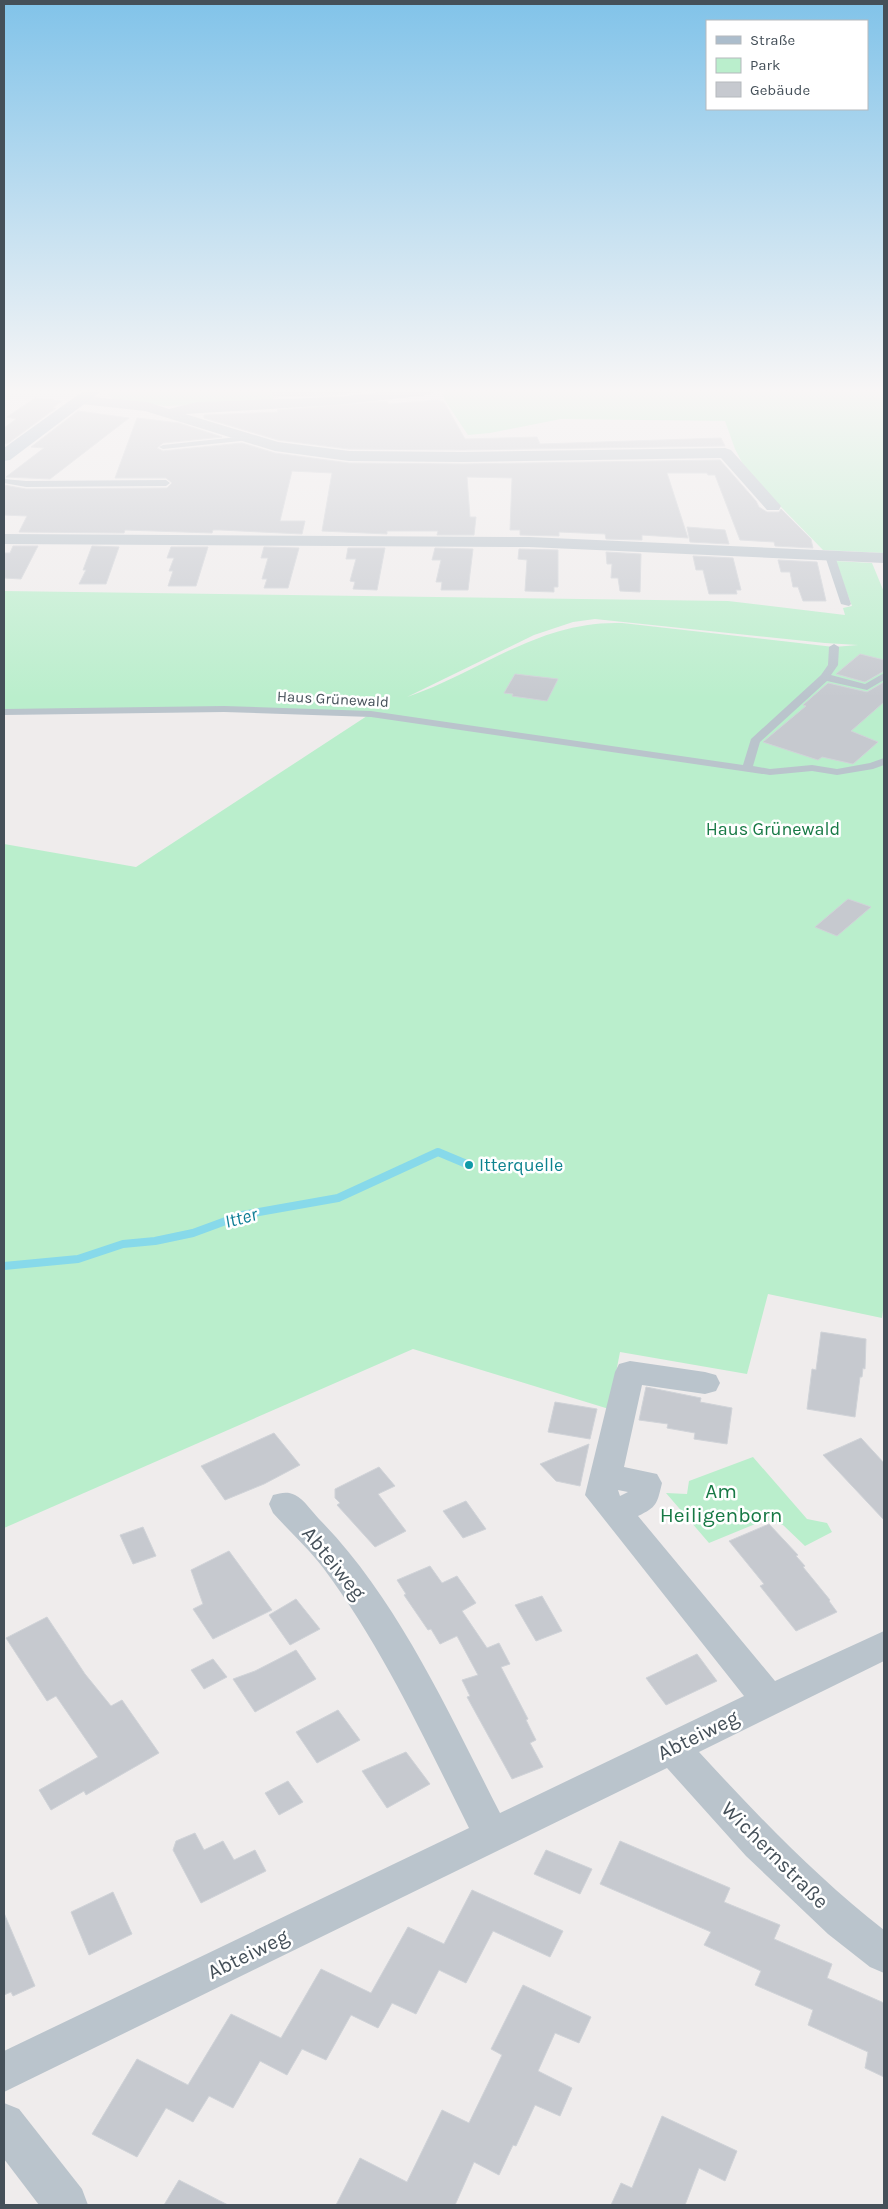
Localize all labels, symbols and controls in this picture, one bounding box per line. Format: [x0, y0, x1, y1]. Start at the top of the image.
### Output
legend [706, 20, 868, 110]
text: Straße [750, 31, 795, 49]
text: Park [750, 56, 780, 74]
text: Gebäude [750, 81, 810, 99]
street label: Haus Grünewald [277, 687, 389, 711]
park label: Haus Grünewald [706, 818, 840, 840]
place label: Itterquelle [479, 1154, 563, 1176]
marker: Itterquelle [463, 1159, 475, 1171]
water label: Itter [222, 1203, 261, 1233]
park label: Am Heiligenborn [660, 1479, 782, 1527]
street label: Abteiweg [297, 1522, 371, 1605]
street label: Abteiweg [654, 1705, 743, 1765]
street label: Wichernstraße [717, 1797, 833, 1913]
street label: Abteiweg [204, 1924, 293, 1984]

